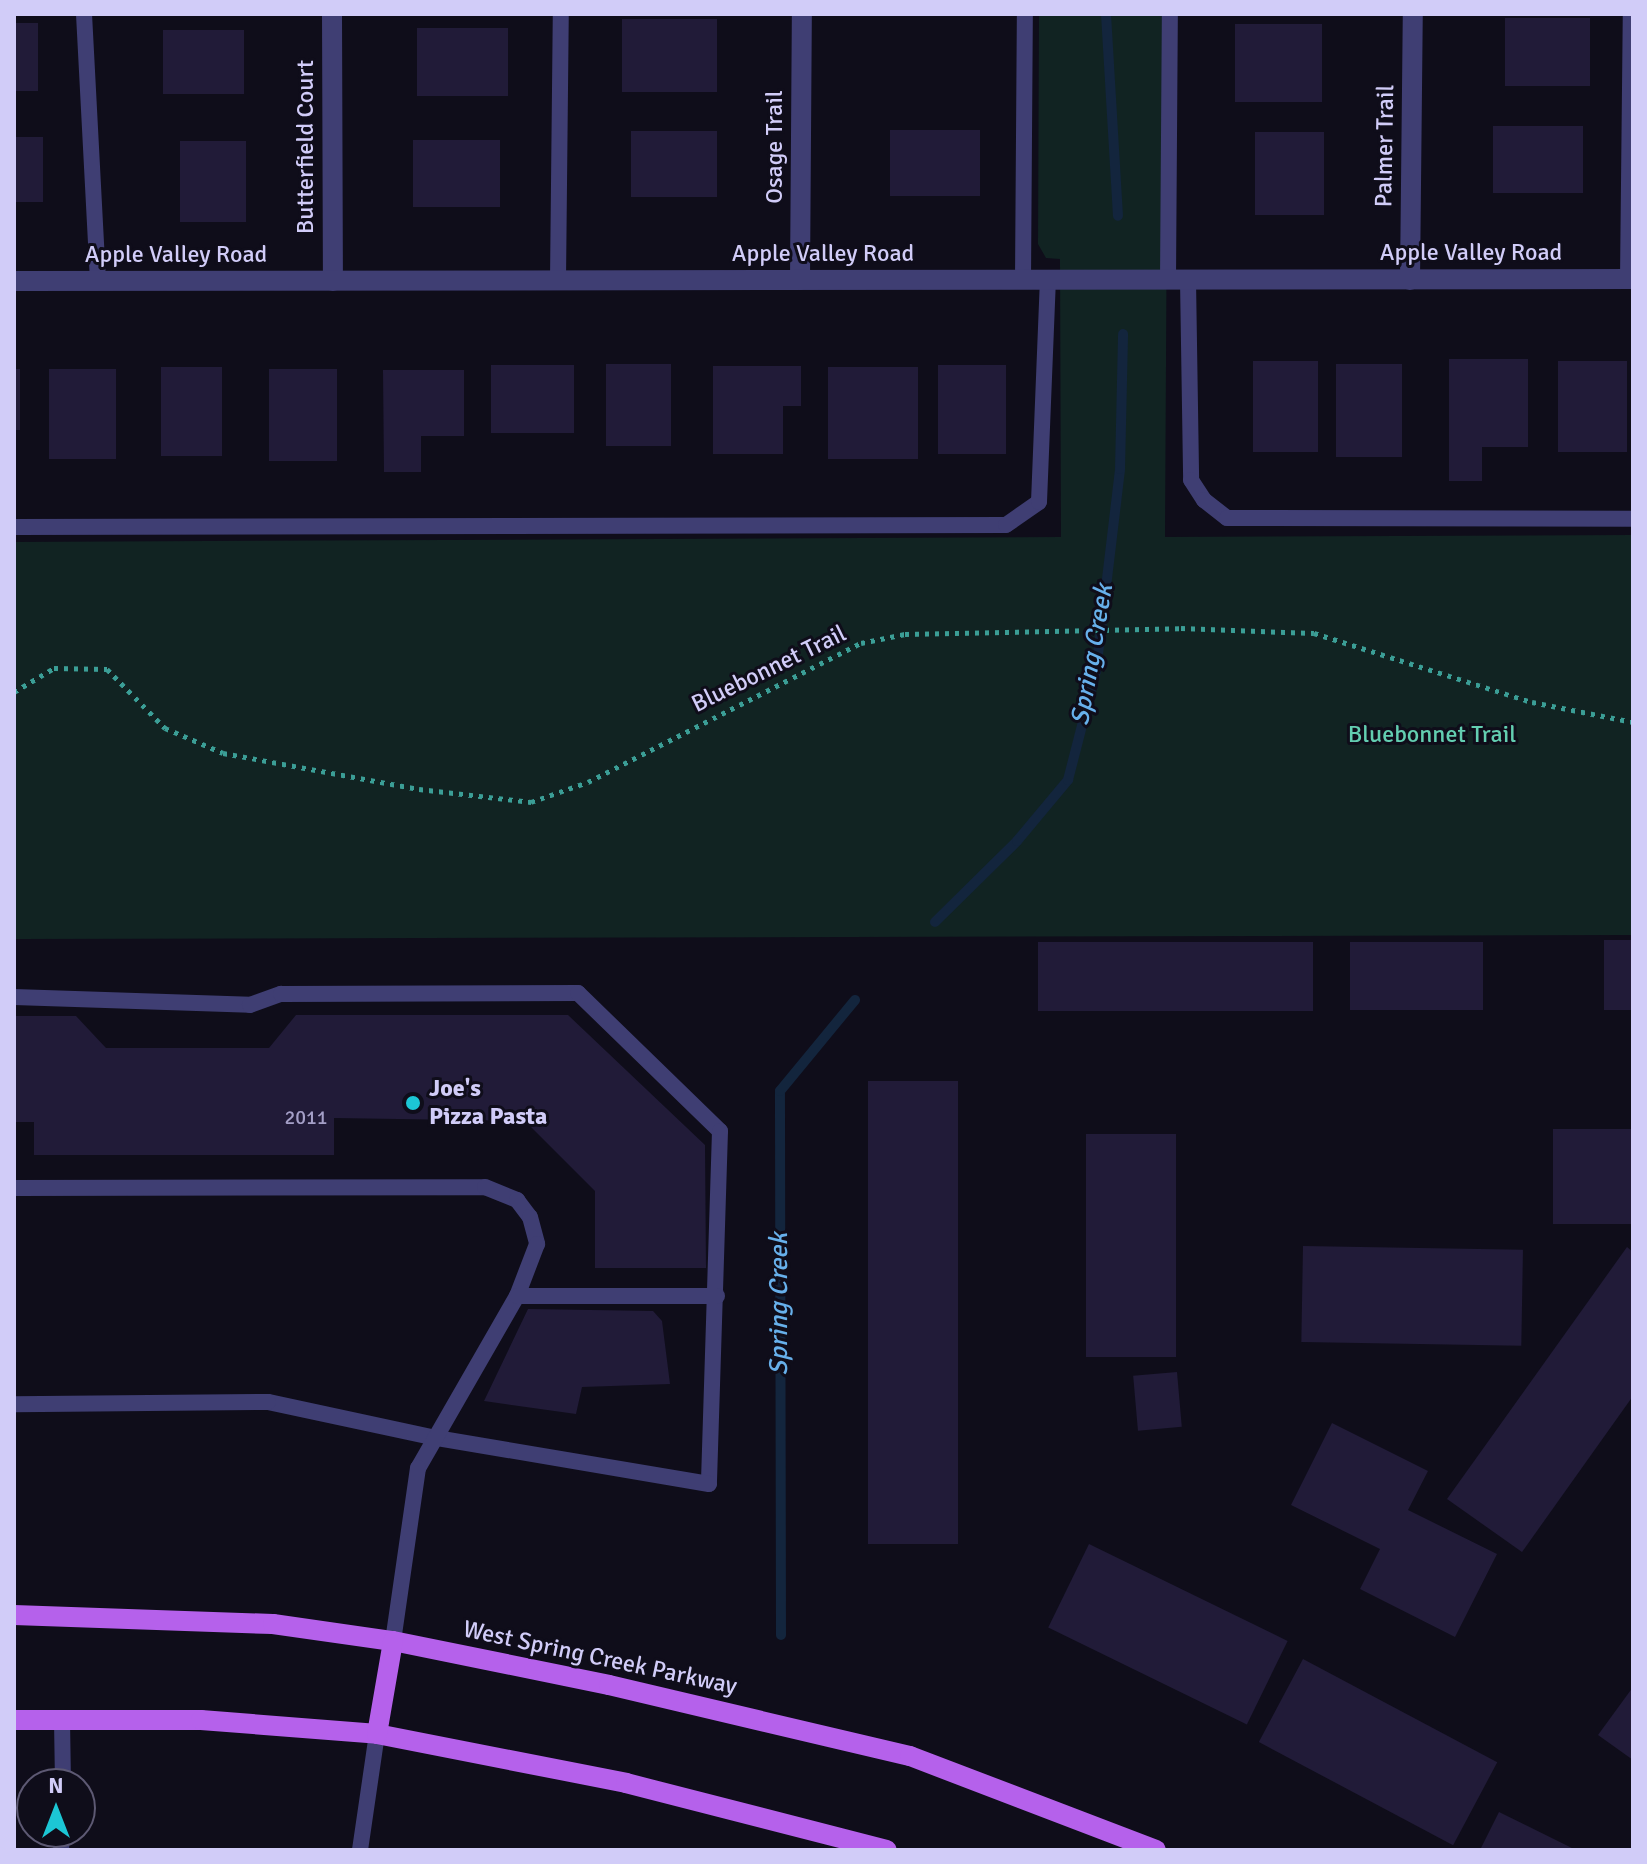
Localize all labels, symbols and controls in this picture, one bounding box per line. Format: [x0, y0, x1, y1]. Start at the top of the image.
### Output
street label: Butterfield Court [292, 60, 320, 234]
street label: Palmer Trail [1370, 84, 1400, 208]
street label: Osage Trail [761, 90, 789, 204]
street label: Apple Valley Road [1380, 239, 1562, 267]
street label: Apple Valley Road [732, 240, 914, 268]
street label: Apple Valley Road [85, 241, 267, 269]
water label: Spring Creek [1065, 582, 1121, 728]
street label: Bluebonnet Trail [687, 619, 851, 719]
park label: Bluebonnet Trail [1348, 721, 1516, 749]
place label: Joe's Pizza Pasta [429, 1075, 547, 1131]
marker: Joe's Pizza Pasta [404, 1094, 422, 1112]
house number: 2011 [284, 1105, 328, 1129]
water label: Spring Creek [764, 1233, 796, 1375]
street label: West Spring Creek Parkway [461, 1615, 739, 1701]
north arrow [16, 1768, 96, 1848]
text: N [48, 1772, 64, 1799]

